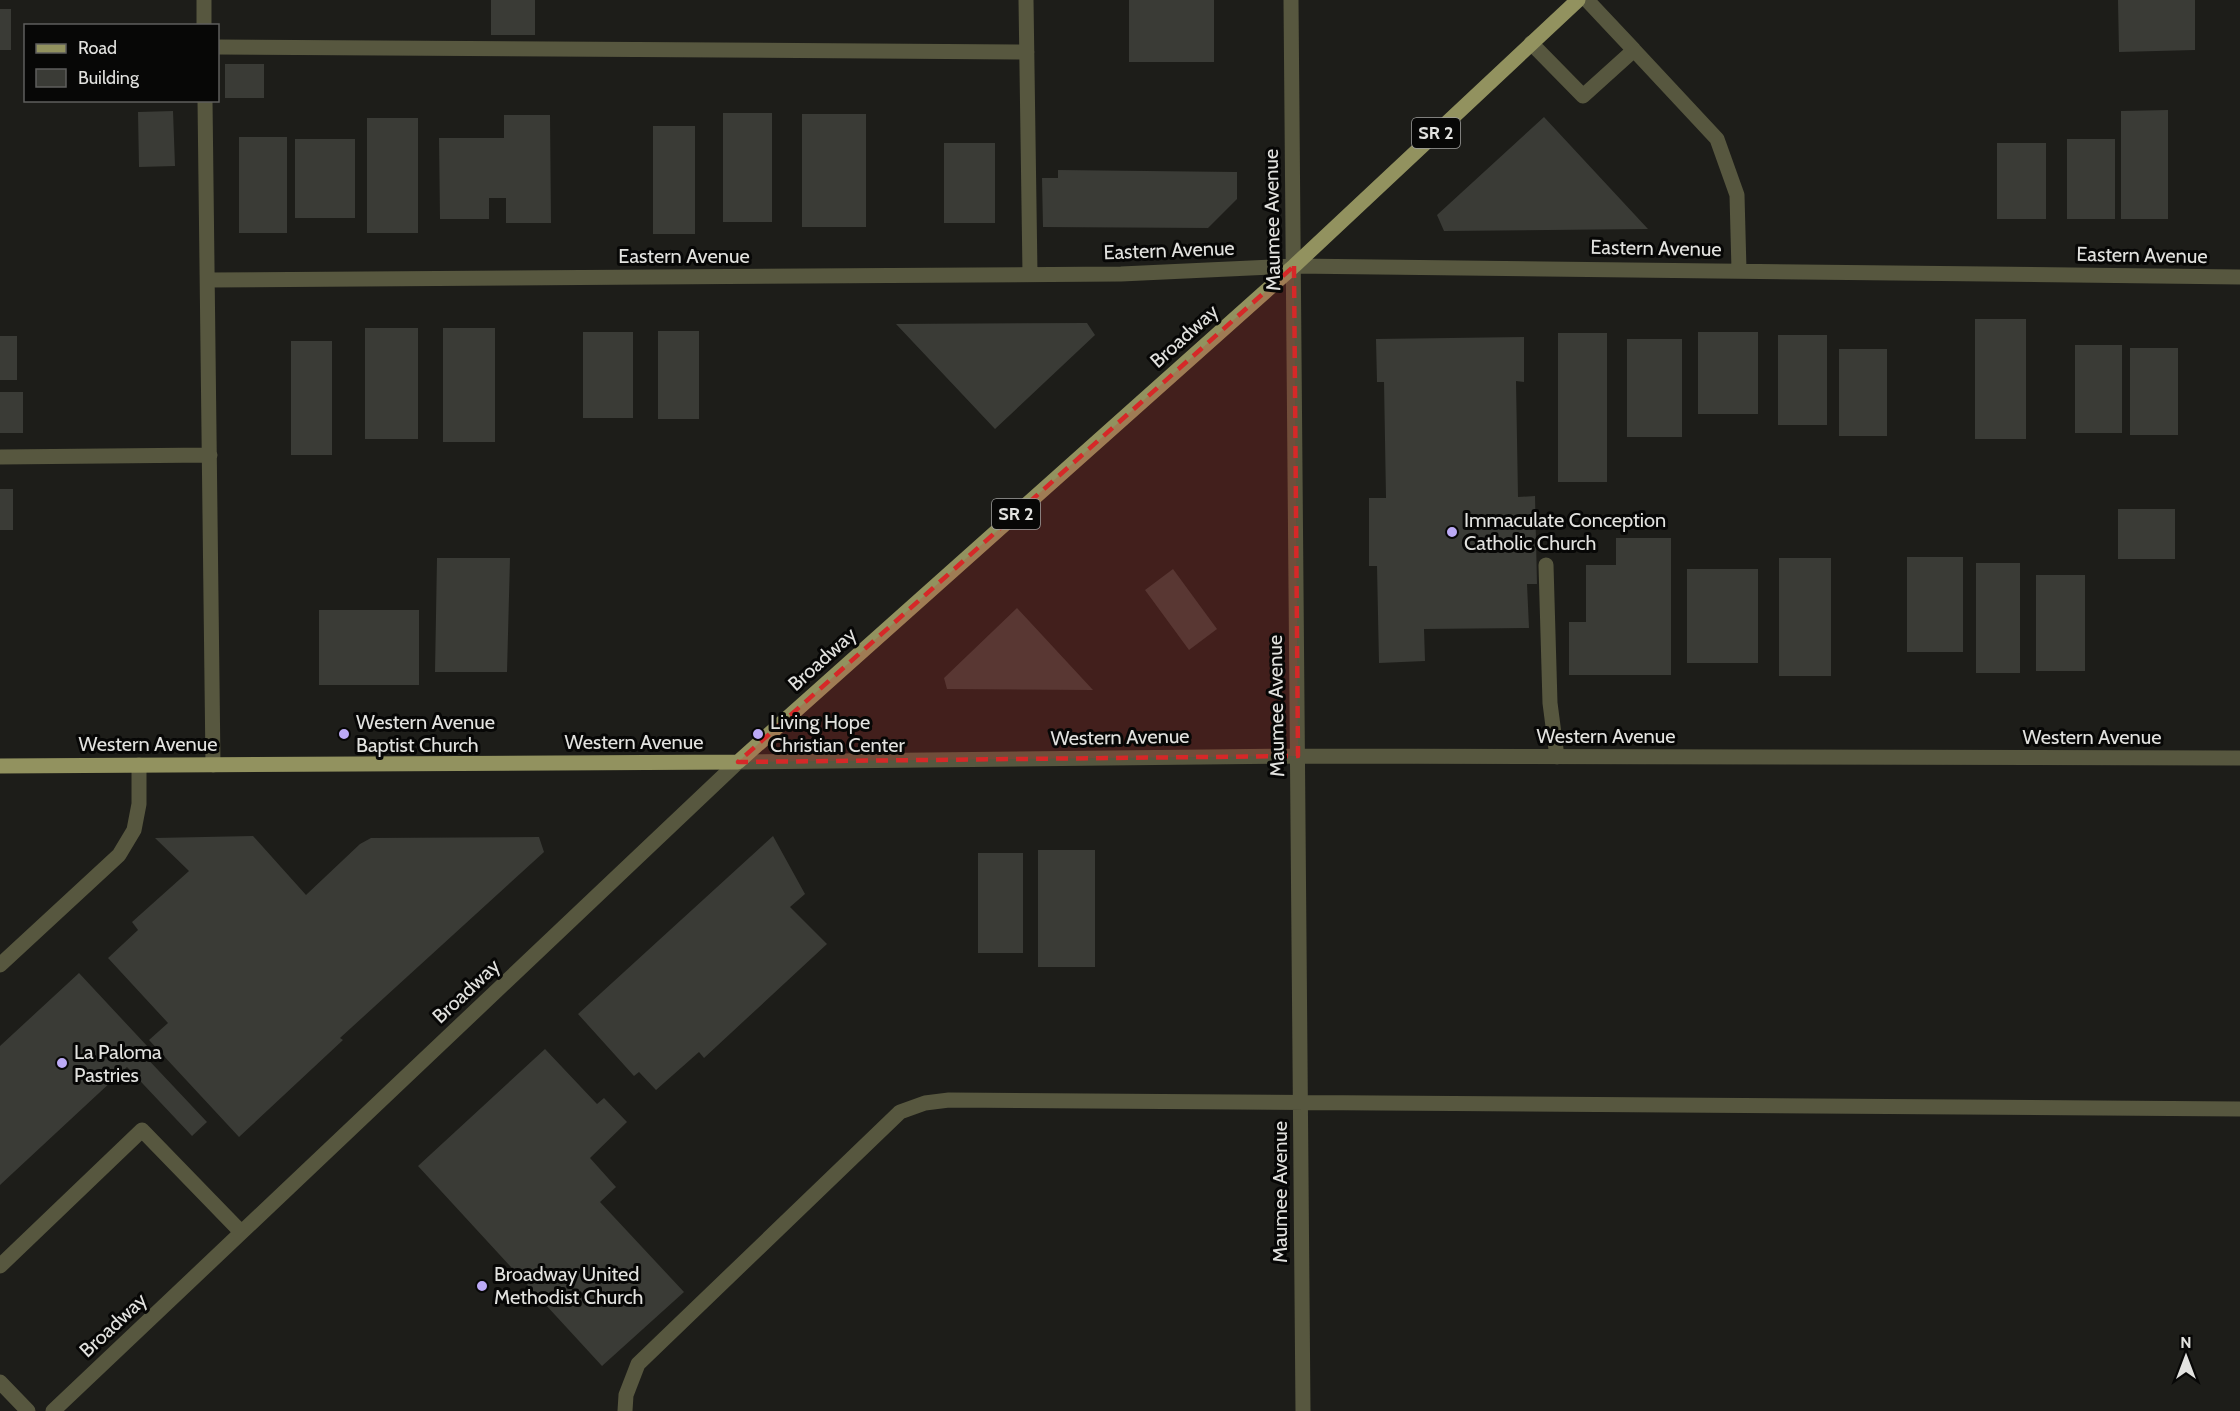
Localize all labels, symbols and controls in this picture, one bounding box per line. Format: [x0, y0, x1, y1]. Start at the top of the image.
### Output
legend [24, 24, 219, 102]
text: Road [78, 37, 117, 59]
text: Building [78, 67, 140, 89]
road number: SR 2 [1412, 118, 1460, 148]
street label: Maumee Avenue [1259, 149, 1285, 291]
street label: Eastern Avenue [1590, 235, 1722, 261]
street label: Eastern Avenue [1103, 236, 1235, 264]
street label: Eastern Avenue [2076, 242, 2208, 268]
street label: Eastern Avenue [618, 244, 750, 268]
street label: Broadway [1145, 299, 1223, 373]
road number: SR 2 [992, 499, 1040, 529]
place label: Immaculate Conception Catholic Church [1464, 508, 1666, 555]
marker: Immaculate Conception Catholic Church [1445, 525, 1459, 539]
street label: Broadway [783, 622, 861, 696]
street label: Maumee Avenue [1263, 635, 1289, 777]
place label: Western Avenue Baptist Church [356, 710, 495, 757]
place label: Living Hope Christian Center [770, 710, 905, 757]
street label: Western Avenue [1050, 724, 1190, 750]
street label: Western Avenue [1537, 724, 1675, 748]
street label: Western Avenue [2023, 725, 2161, 749]
marker: Western Avenue Baptist Church [337, 727, 351, 741]
marker: Living Hope Christian Center [751, 727, 765, 741]
street label: Western Avenue [565, 730, 703, 754]
street label: Western Avenue [79, 732, 217, 756]
street label: Broadway [427, 954, 505, 1028]
place label: La Paloma Pastries [74, 1040, 162, 1087]
marker: La Paloma Pastries [55, 1056, 69, 1070]
street label: Maumee Avenue [1268, 1121, 1292, 1263]
place label: Broadway United Methodist Church [494, 1262, 643, 1309]
marker: Broadway United Methodist Church [475, 1279, 489, 1293]
street label: Broadway [74, 1288, 152, 1362]
north arrow [2156, 1327, 2216, 1387]
text: N [2180, 1333, 2192, 1352]

